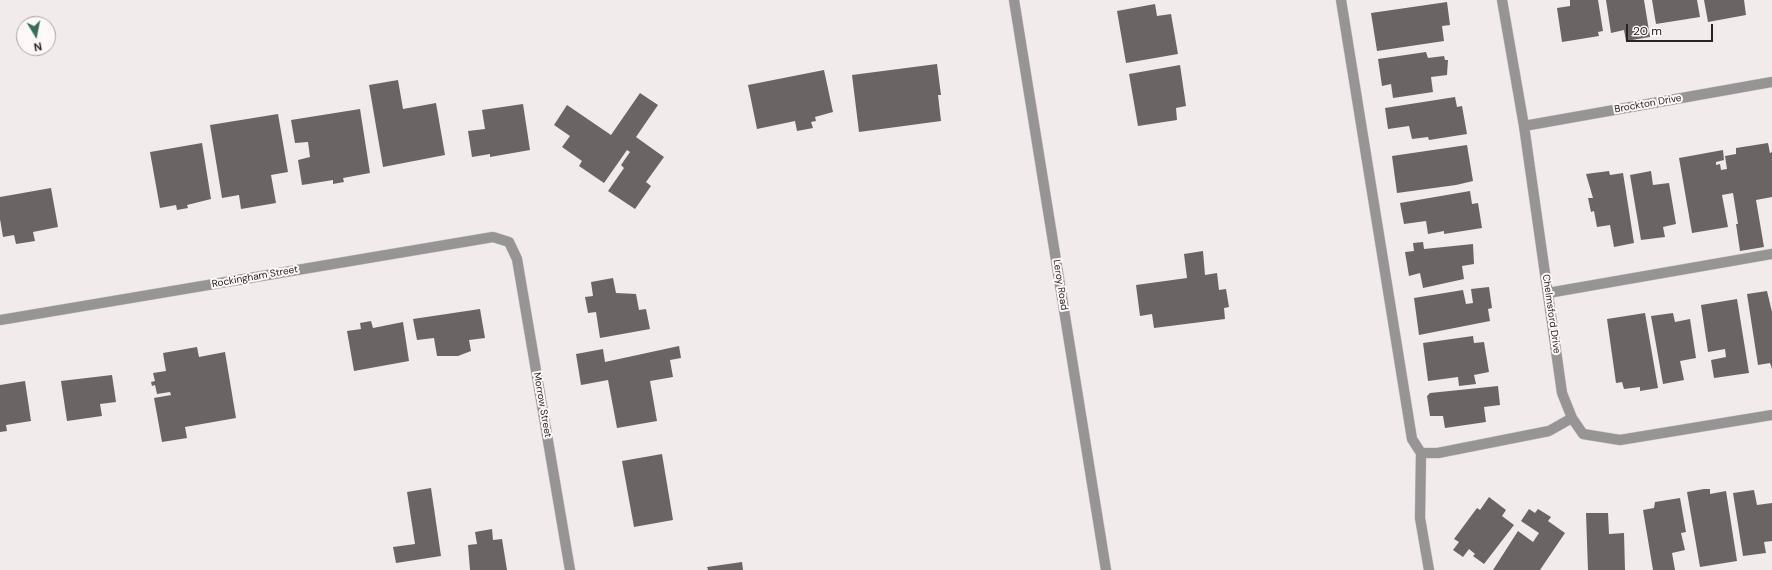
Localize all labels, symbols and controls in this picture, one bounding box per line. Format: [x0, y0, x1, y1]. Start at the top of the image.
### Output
north arrow [16, 16, 56, 56]
scale bar [1628, 16, 1715, 42]
text: 20 m [1633, 23, 1662, 39]
text: N [33, 39, 43, 54]
street label: Brockton Drive [1613, 92, 1683, 116]
street label: Leroy Road [1050, 259, 1070, 311]
street label: Rockingham Street [211, 264, 299, 290]
street label: Chelmsford Drive [1539, 274, 1563, 354]
street label: Morrow Street [530, 371, 554, 439]

